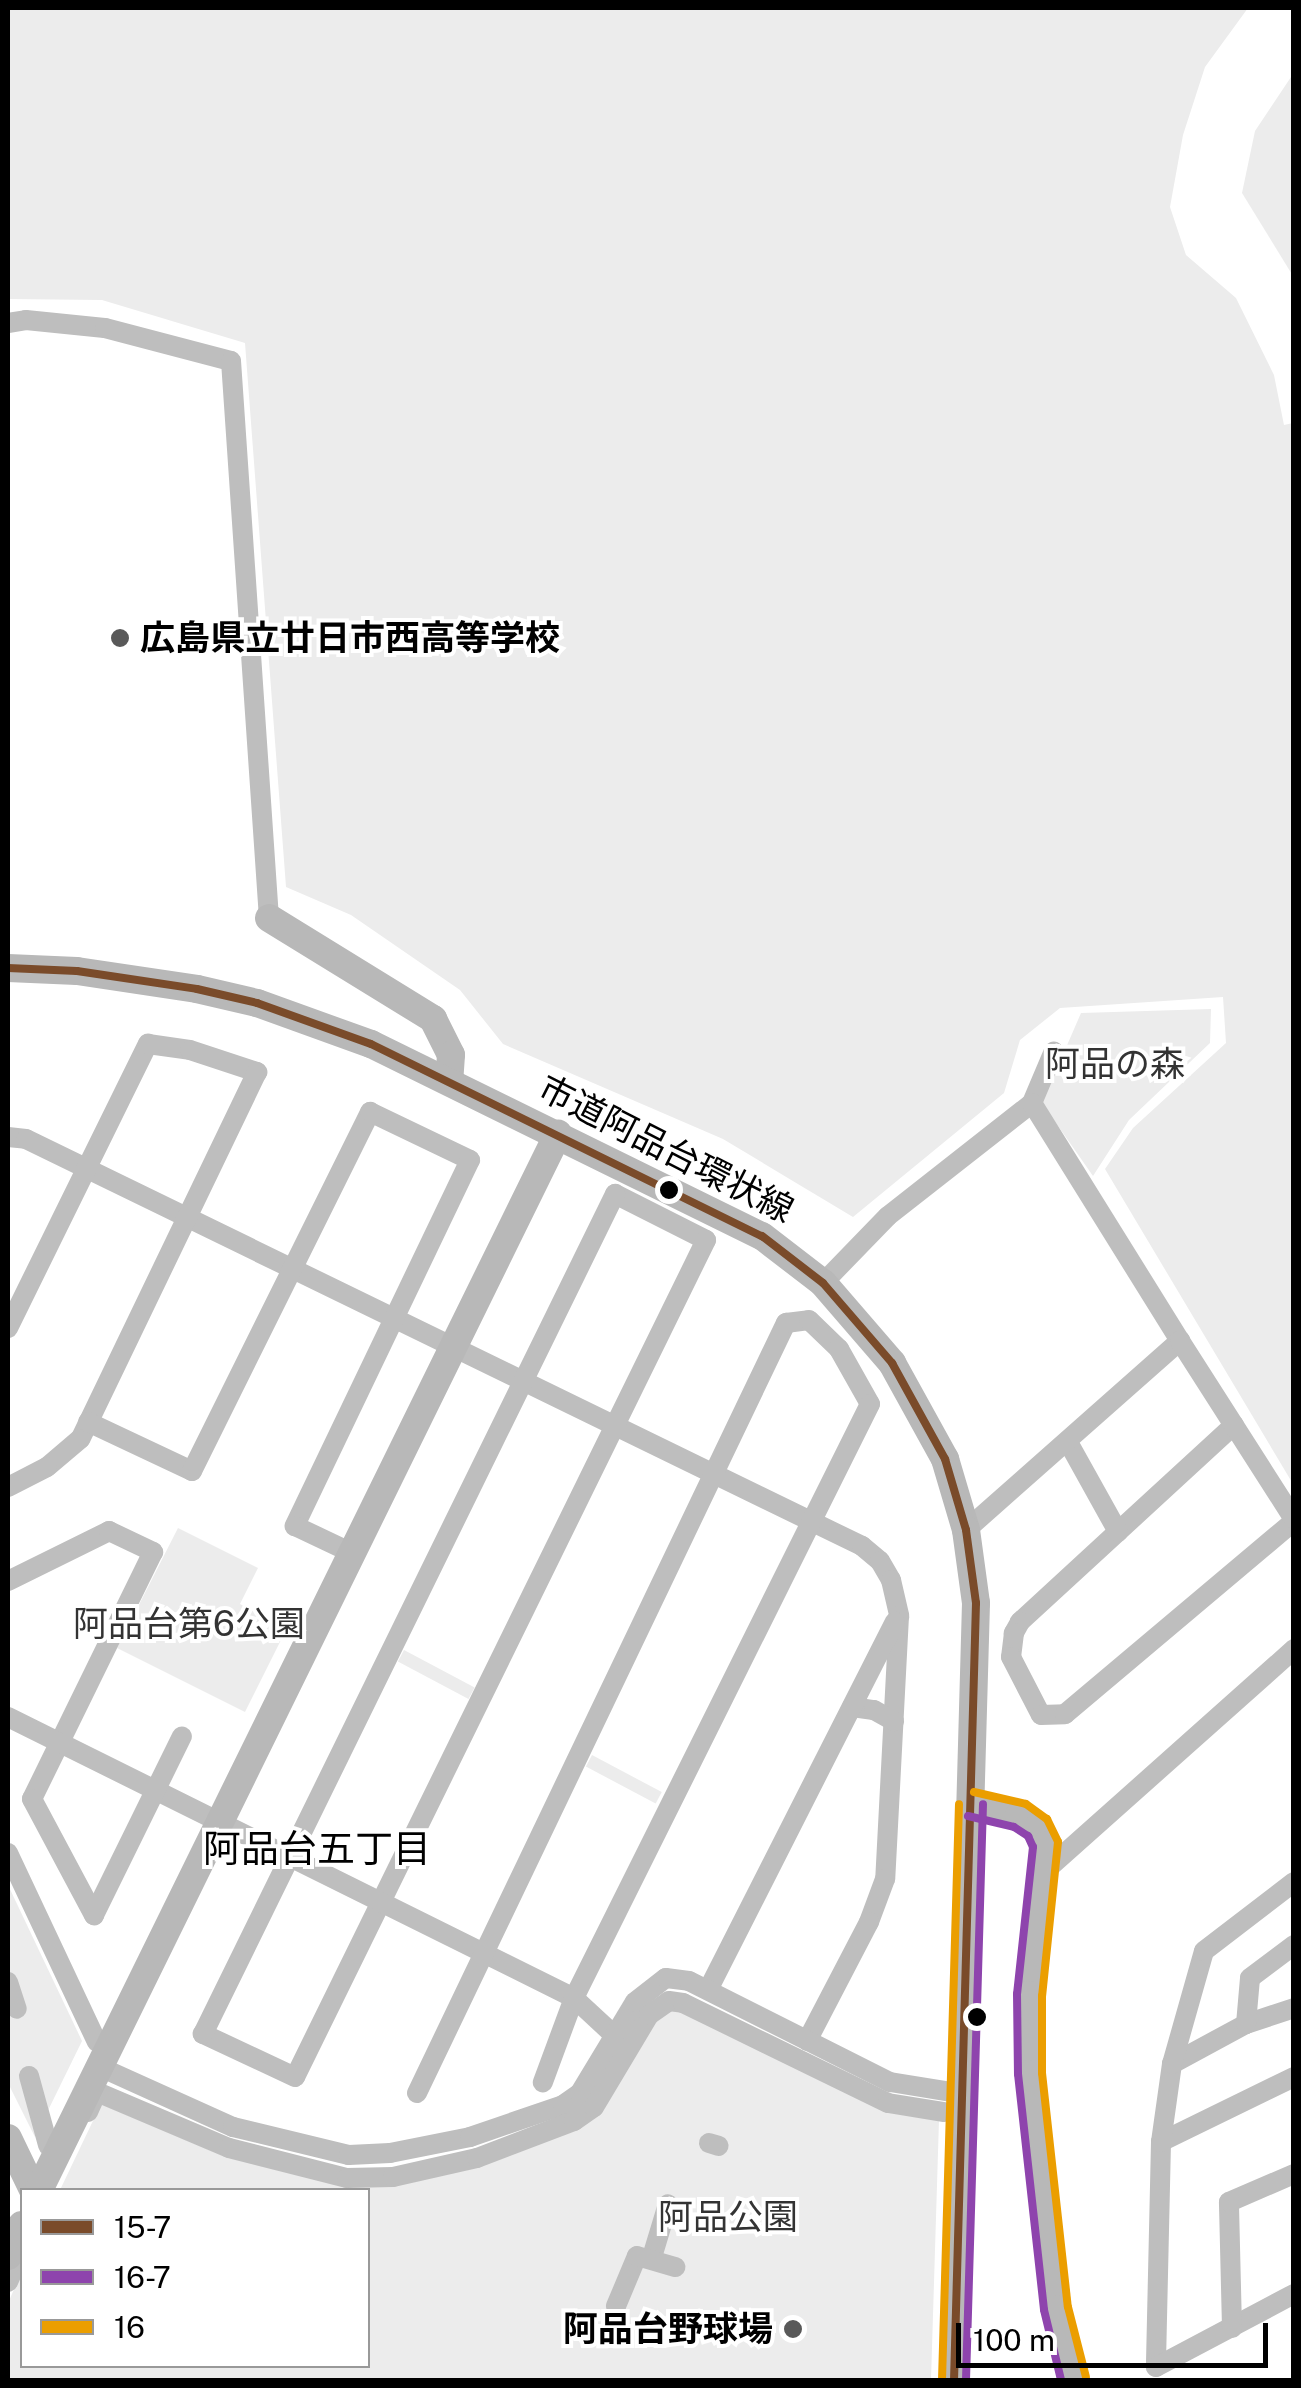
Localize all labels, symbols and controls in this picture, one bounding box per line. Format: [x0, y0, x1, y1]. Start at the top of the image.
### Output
place label: 広島県立廿日市西高等学校 [140, 617, 560, 659]
marker: 広島県立廿日市西高等学校 [109, 627, 131, 649]
park label: 阿品の森 [1045, 1043, 1185, 1085]
street label: 市道阿品台環状線 [532, 1067, 800, 1231]
unlabelled marker [659, 1180, 679, 1200]
park label: 阿品台第6公園 [73, 1603, 305, 1645]
district label: 阿品台五丁目 [203, 1826, 431, 1872]
unlabelled marker [967, 2007, 987, 2027]
legend [20, 2188, 370, 2368]
park label: 阿品公園 [658, 2196, 798, 2238]
text: 15-7 [114, 2209, 171, 2245]
text: 16-7 [114, 2259, 171, 2295]
scale bar [961, 2303, 1274, 2365]
place label: 阿品台野球場 [563, 2308, 773, 2350]
text: 16 [114, 2309, 145, 2345]
marker: 阿品台野球場 [782, 2318, 804, 2340]
text: 100 m [973, 2322, 1055, 2358]

